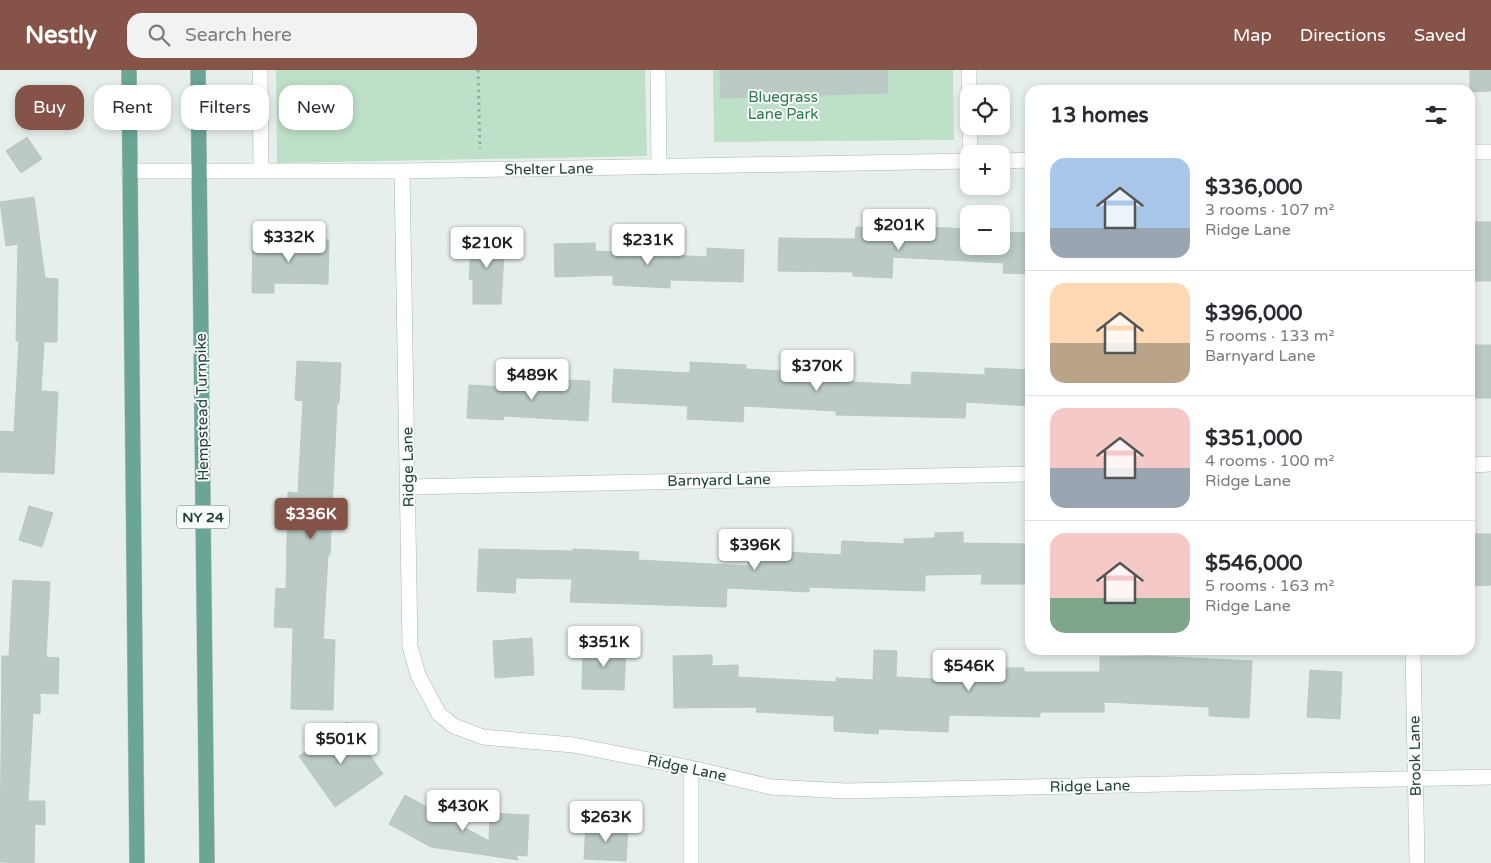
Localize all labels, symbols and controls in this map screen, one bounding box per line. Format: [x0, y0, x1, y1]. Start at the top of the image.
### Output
search box [127, 13, 477, 58]
text: Nestly [25, 21, 97, 50]
icon: search [145, 21, 173, 49]
text: Search here [185, 24, 292, 46]
text: Map [1233, 24, 1272, 46]
text: Directions [1300, 24, 1386, 46]
text: Saved [1414, 24, 1466, 46]
chip: Buy [15, 85, 84, 130]
chip: Rent [94, 85, 171, 130]
chip: Filters [181, 85, 269, 130]
chip: New [279, 85, 353, 130]
map controls [960, 85, 1010, 255]
button: locate [960, 85, 1010, 135]
park label: Bluegrass Lane Park [748, 88, 818, 123]
icon: filters [1422, 101, 1450, 129]
text: 13 homes [1050, 103, 1149, 128]
button: + [960, 145, 1010, 195]
street label: Shelter Lane [504, 159, 594, 179]
text: $336,000 [1205, 175, 1303, 200]
icon: home [1090, 178, 1150, 238]
text: 3 rooms · 107 m² [1205, 200, 1334, 220]
button: − [960, 205, 1010, 255]
pin: $201K [864, 208, 934, 251]
text: $201K [874, 215, 924, 235]
pin: $332K [254, 220, 324, 263]
text: Ridge Lane [1205, 220, 1291, 240]
pin: $231K [613, 224, 683, 266]
pin: $210K [452, 226, 522, 269]
text: $332K [264, 227, 314, 247]
text: $231K [623, 230, 673, 250]
text: $210K [462, 233, 512, 253]
text: $396,000 [1205, 301, 1303, 326]
icon: home [1090, 303, 1150, 363]
text: 5 rooms · 133 m² [1205, 326, 1334, 346]
street label: Hempstead Turnpike [192, 333, 212, 481]
text: Barnyard Lane [1205, 346, 1315, 366]
pin: $370K [782, 350, 852, 392]
text: $370K [792, 356, 842, 376]
pin: $489K [497, 358, 567, 401]
text: $489K [507, 365, 557, 385]
text: $351,000 [1205, 426, 1303, 451]
street label: Ridge Lane [398, 427, 418, 507]
icon: home [1090, 428, 1150, 488]
text: 4 rooms · 100 m² [1205, 451, 1334, 471]
street label: Barnyard Lane [667, 470, 771, 490]
text: Ridge Lane [1205, 471, 1291, 491]
pin: $336K [276, 498, 346, 540]
text: $336K [286, 504, 336, 524]
road number: NY 24 [177, 506, 229, 528]
pin: $396K [720, 528, 790, 571]
text: $396K [730, 535, 780, 555]
text: $546,000 [1205, 551, 1303, 576]
icon: home [1090, 553, 1150, 613]
text: 5 rooms · 163 m² [1205, 576, 1334, 596]
text: Ridge Lane [1205, 596, 1291, 616]
pin: $351K [569, 626, 639, 668]
text: $351K [579, 632, 629, 652]
pin: $546K [934, 650, 1004, 692]
text: $546K [944, 656, 994, 676]
street label: Brook Lane [1405, 715, 1425, 797]
pin: $501K [306, 722, 376, 765]
text: $501K [316, 729, 366, 749]
street label: Ridge Lane [646, 751, 728, 785]
street label: Ridge Lane [1050, 776, 1130, 796]
pin: $430K [428, 790, 498, 832]
text: $430K [438, 796, 488, 816]
pin: $263K [571, 800, 641, 843]
text: $263K [581, 807, 631, 827]

